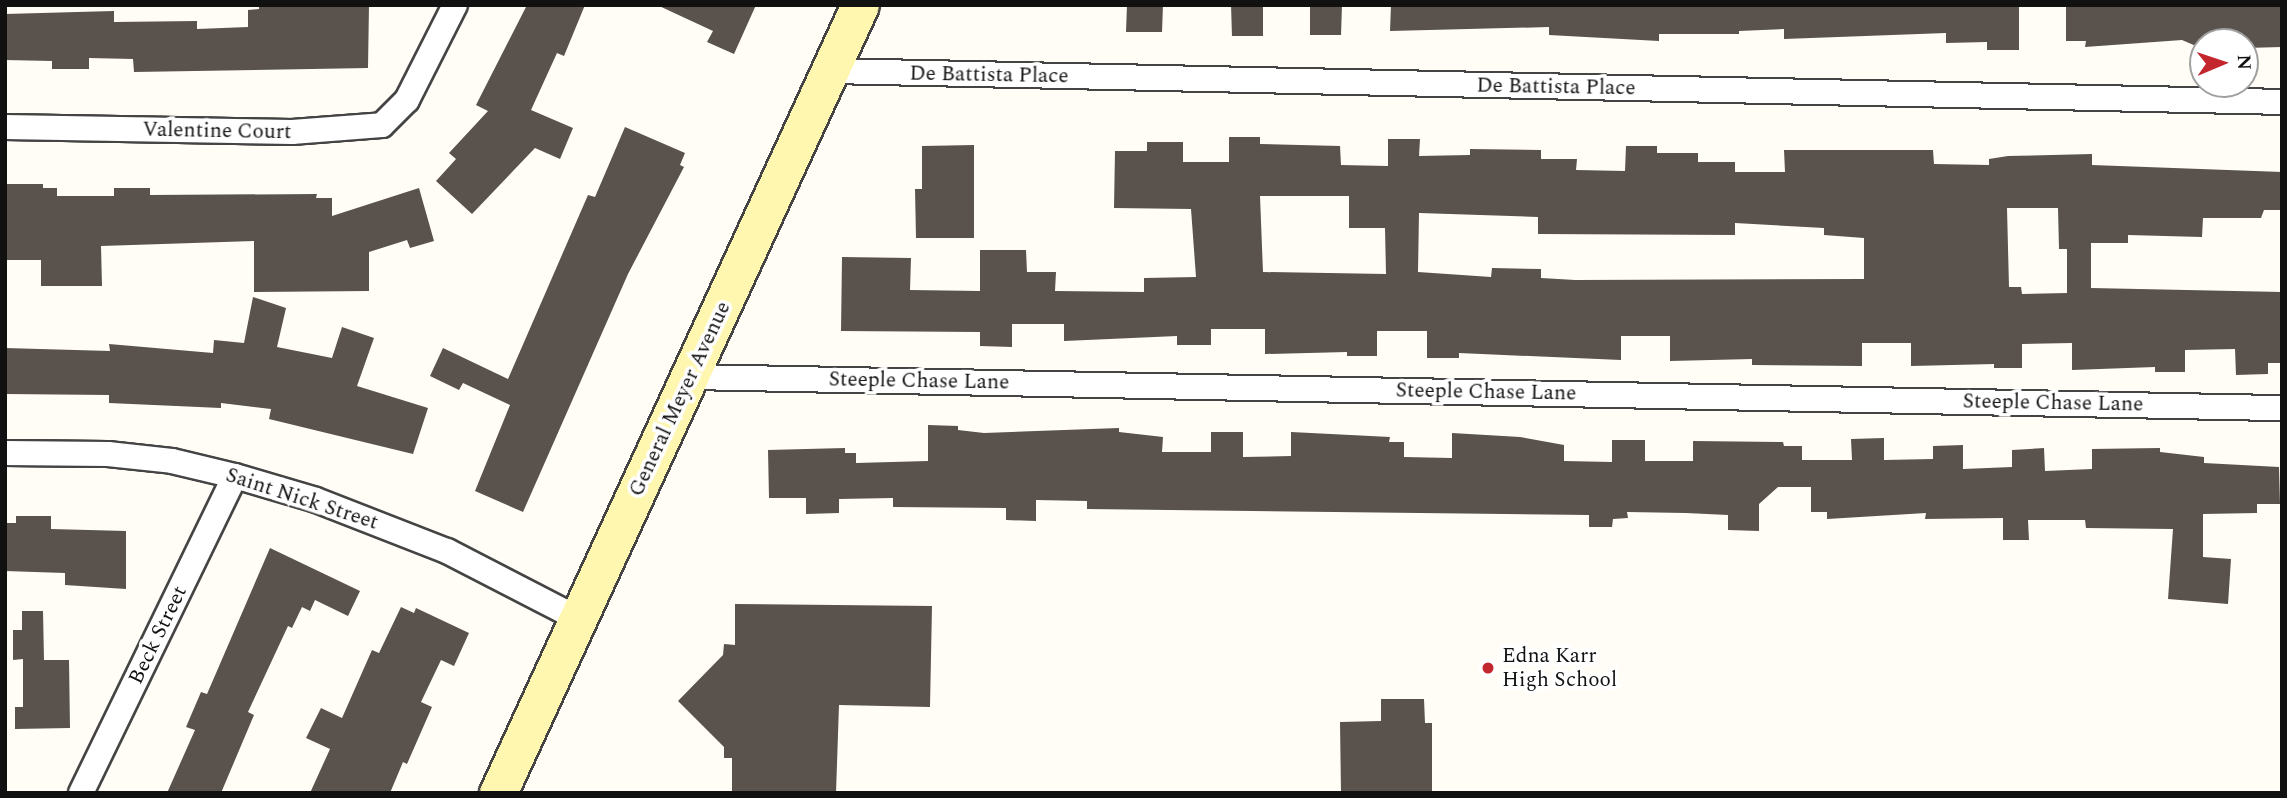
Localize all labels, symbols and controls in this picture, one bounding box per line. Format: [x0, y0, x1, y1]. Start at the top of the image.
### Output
north arrow [2189, 28, 2259, 98]
text: N [2229, 54, 2258, 71]
street label: De Battista Place [909, 61, 1069, 89]
street label: De Battista Place [1476, 73, 1636, 101]
street label: Valentine Court [142, 117, 292, 145]
street label: General Meyer Avenue [624, 297, 736, 501]
street label: Steeple Chase Lane [828, 367, 1010, 395]
street label: Steeple Chase Lane [1395, 378, 1577, 406]
street label: Steeple Chase Lane [1962, 389, 2144, 417]
street label: Saint Nick Street [223, 462, 381, 536]
street label: Beck Street [123, 582, 193, 688]
place label: Edna Karr High School [1502, 643, 1617, 693]
marker: Edna Karr High School [1480, 660, 1496, 676]

